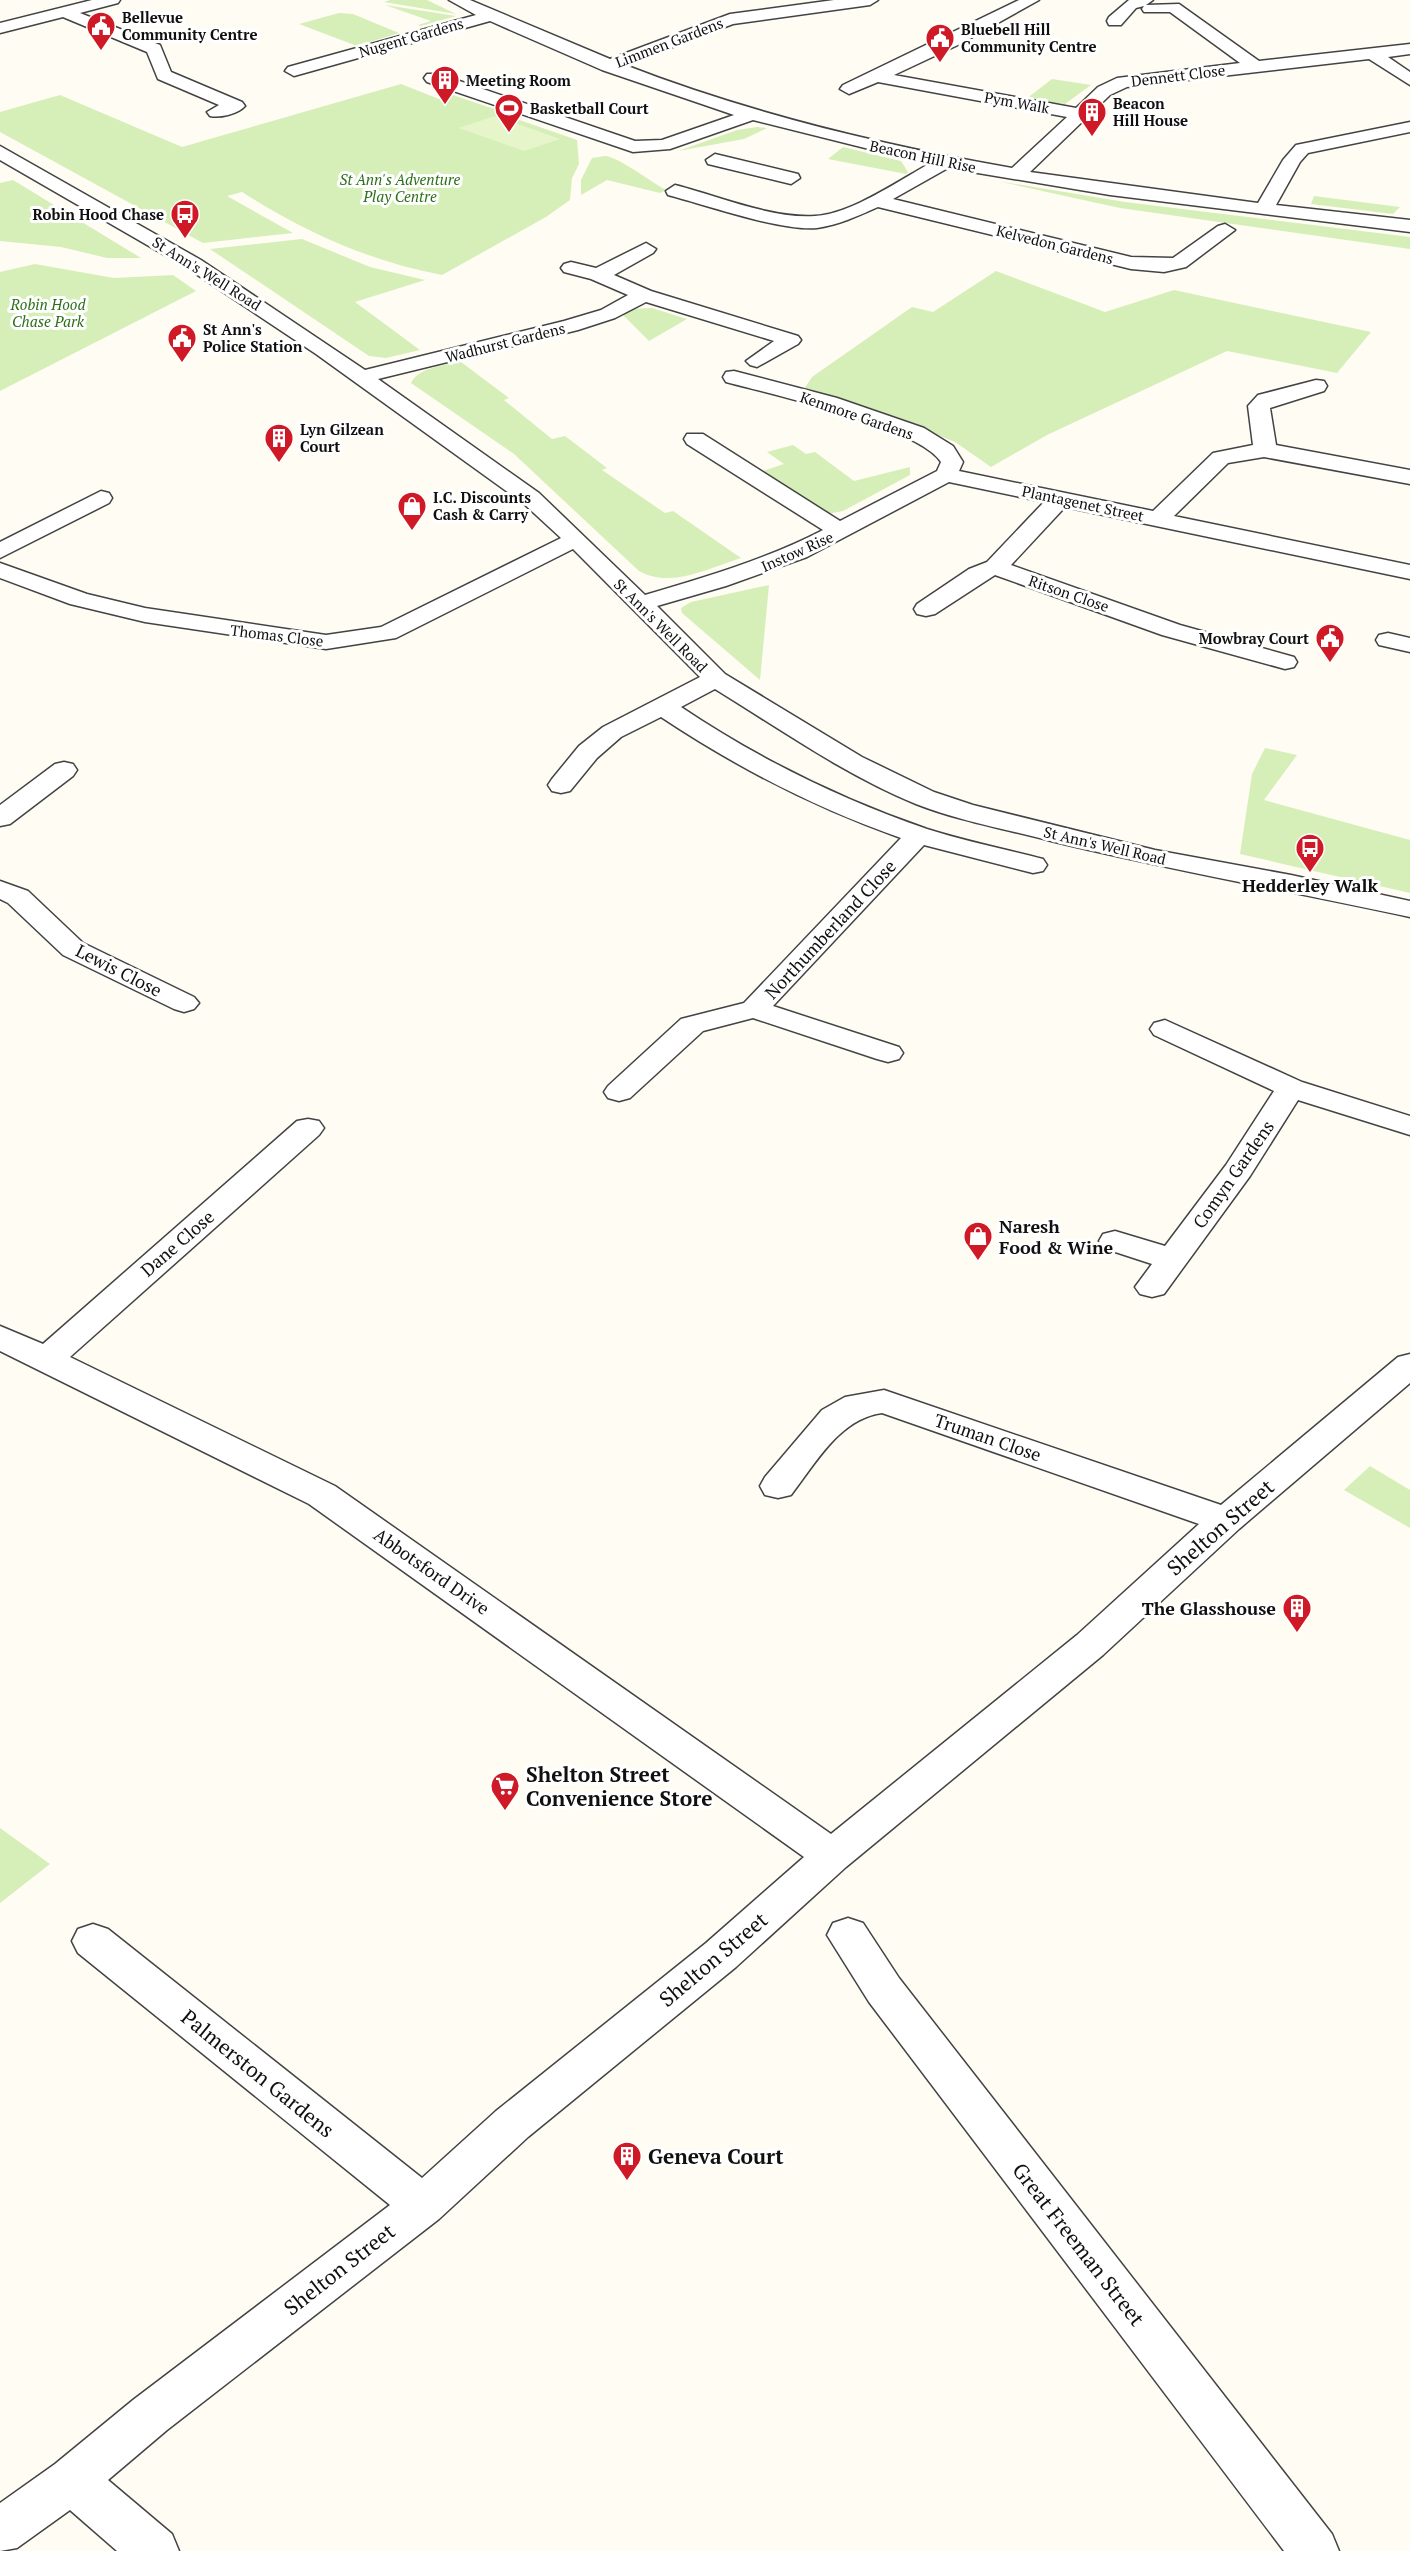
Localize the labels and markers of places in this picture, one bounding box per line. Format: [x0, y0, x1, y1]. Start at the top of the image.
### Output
place label: Bellevue Community Centre [122, 7, 258, 44]
public building icon: Bellevue Community Centre [85, 10, 117, 52]
place label: Bluebell Hill Community Centre [961, 19, 1097, 56]
public building icon: Bluebell Hill Community Centre [924, 22, 956, 64]
building icon: Meeting Room [429, 64, 461, 106]
place label: Meeting Room [466, 70, 571, 90]
sports icon: Basketball Court [493, 92, 525, 134]
place label: Beacon Hill House [1113, 93, 1188, 130]
building icon: Beacon Hill House [1076, 96, 1108, 138]
place label: Basketball Court [530, 98, 649, 118]
bus stop icon: Robin Hood Chase [169, 198, 201, 240]
place label: Robin Hood Chase [33, 204, 164, 224]
place label: St Ann's Police Station [203, 319, 303, 356]
public building icon: St Ann's Police Station [166, 322, 198, 364]
place label: Lyn Gilzean Court [300, 419, 384, 456]
building icon: Lyn Gilzean Court [263, 422, 295, 464]
place label: I.C. Discounts Cash & Carry [433, 487, 531, 524]
shop icon: I.C. Discounts Cash & Carry [396, 490, 428, 532]
public building icon: Mowbray Court [1314, 622, 1346, 664]
place label: Mowbray Court [1199, 628, 1309, 648]
bus stop icon: Hedderley Walk [1294, 832, 1326, 874]
place label: Hedderley Walk [1242, 873, 1379, 897]
place label: Naresh Food & Wine [999, 1214, 1114, 1259]
shop icon: Naresh Food & Wine [962, 1220, 994, 1262]
building icon: The Glasshouse [1281, 1592, 1313, 1634]
place label: The Glasshouse [1142, 1596, 1276, 1620]
place label: Shelton Street Convenience Store [526, 1760, 713, 1812]
supermarket icon: Shelton Street Convenience Store [489, 1770, 521, 1812]
building icon: Geneva Court [611, 2140, 643, 2182]
place label: Geneva Court [648, 2142, 784, 2170]

